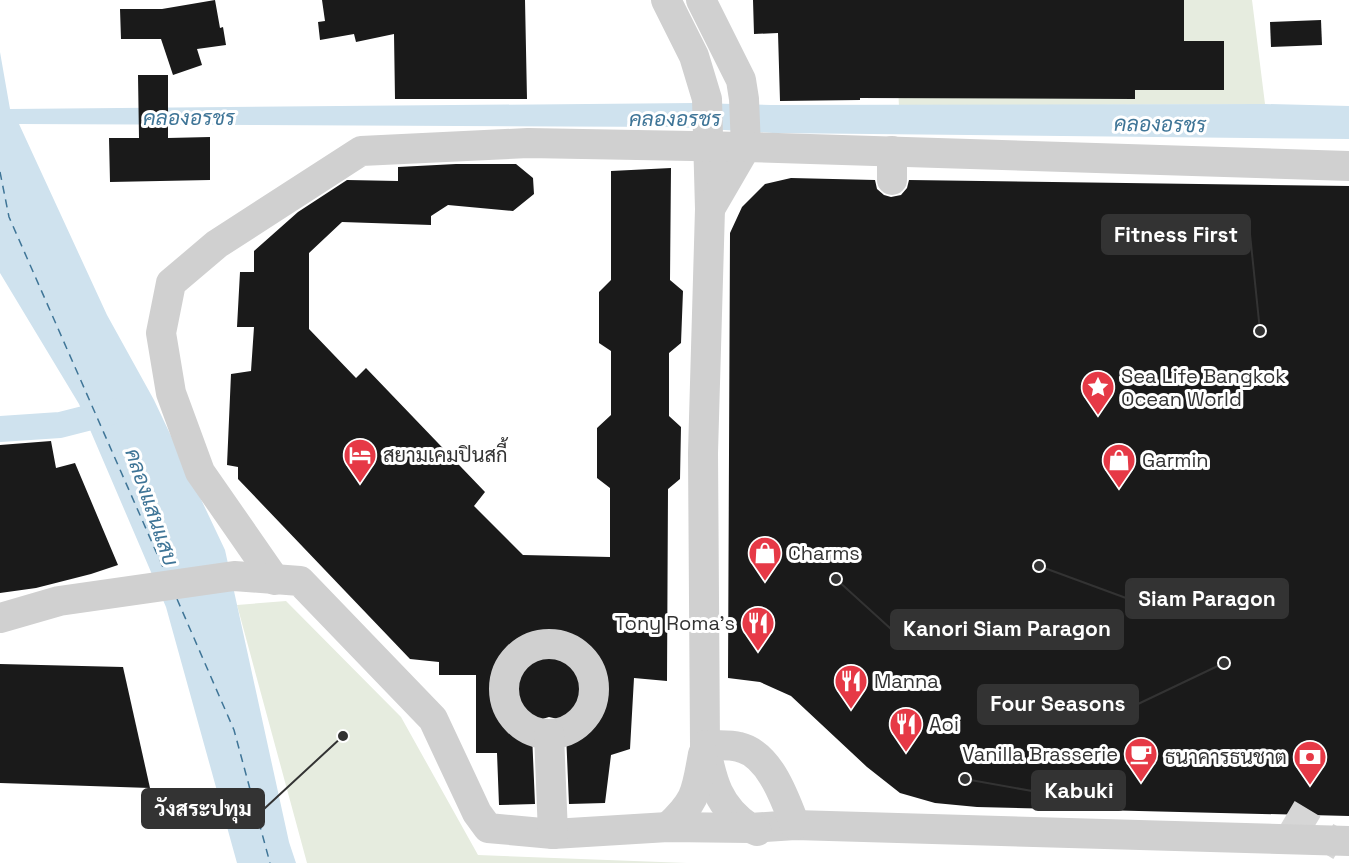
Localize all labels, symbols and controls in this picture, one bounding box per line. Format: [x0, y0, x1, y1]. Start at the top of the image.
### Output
water label: คลองอรชร [143, 104, 236, 131]
water label: คลองอรชร [629, 105, 722, 132]
water label: คลองอรชร [1114, 110, 1207, 138]
callout: Fitness First [1102, 215, 1250, 254]
text: Fitness First [1114, 221, 1238, 248]
place label: Sea Life Bangkok Ocean World [1121, 363, 1286, 412]
place icon: Sea Life Bangkok Ocean World [1080, 369, 1116, 416]
hotel icon: สยามเคมปินสกี้ [342, 437, 378, 484]
place label: สยามเคมปินสกี้ [383, 437, 508, 468]
shop icon: Garmin [1101, 442, 1137, 489]
water label: คลองแสนแสบ [119, 445, 185, 570]
place label: Garmin [1142, 447, 1209, 473]
shop icon: Charms [747, 535, 783, 582]
place label: Charms [788, 540, 860, 566]
callout: Siam Paragon [1126, 579, 1288, 618]
text: Siam Paragon [1138, 585, 1276, 612]
restaurant icon: Tony Roma's [740, 605, 776, 652]
place label: Tony Roma's [615, 610, 735, 636]
callout: Kanori Siam Paragon [891, 610, 1123, 649]
text: Kanori Siam Paragon [903, 615, 1111, 642]
restaurant icon: Manna [833, 663, 869, 710]
place label: Manna [874, 668, 939, 694]
callout: Four Seasons [978, 685, 1138, 724]
text: Four Seasons [990, 690, 1126, 717]
restaurant icon: Aoi [888, 706, 924, 753]
place label: Aoi [929, 711, 959, 737]
cafe icon: Vanilla Brasserie [1123, 736, 1159, 783]
bank icon: ธนาคารธนชาต [1292, 739, 1328, 786]
place label: Vanilla Brasserie [962, 741, 1118, 767]
place label: ธนาคารธนชาต [1165, 744, 1287, 770]
callout: Kabuki [1032, 771, 1125, 810]
text: Kabuki [1044, 777, 1114, 804]
callout: วังสระปทุม [142, 789, 264, 828]
text: วังสระปทุม [154, 795, 252, 824]

